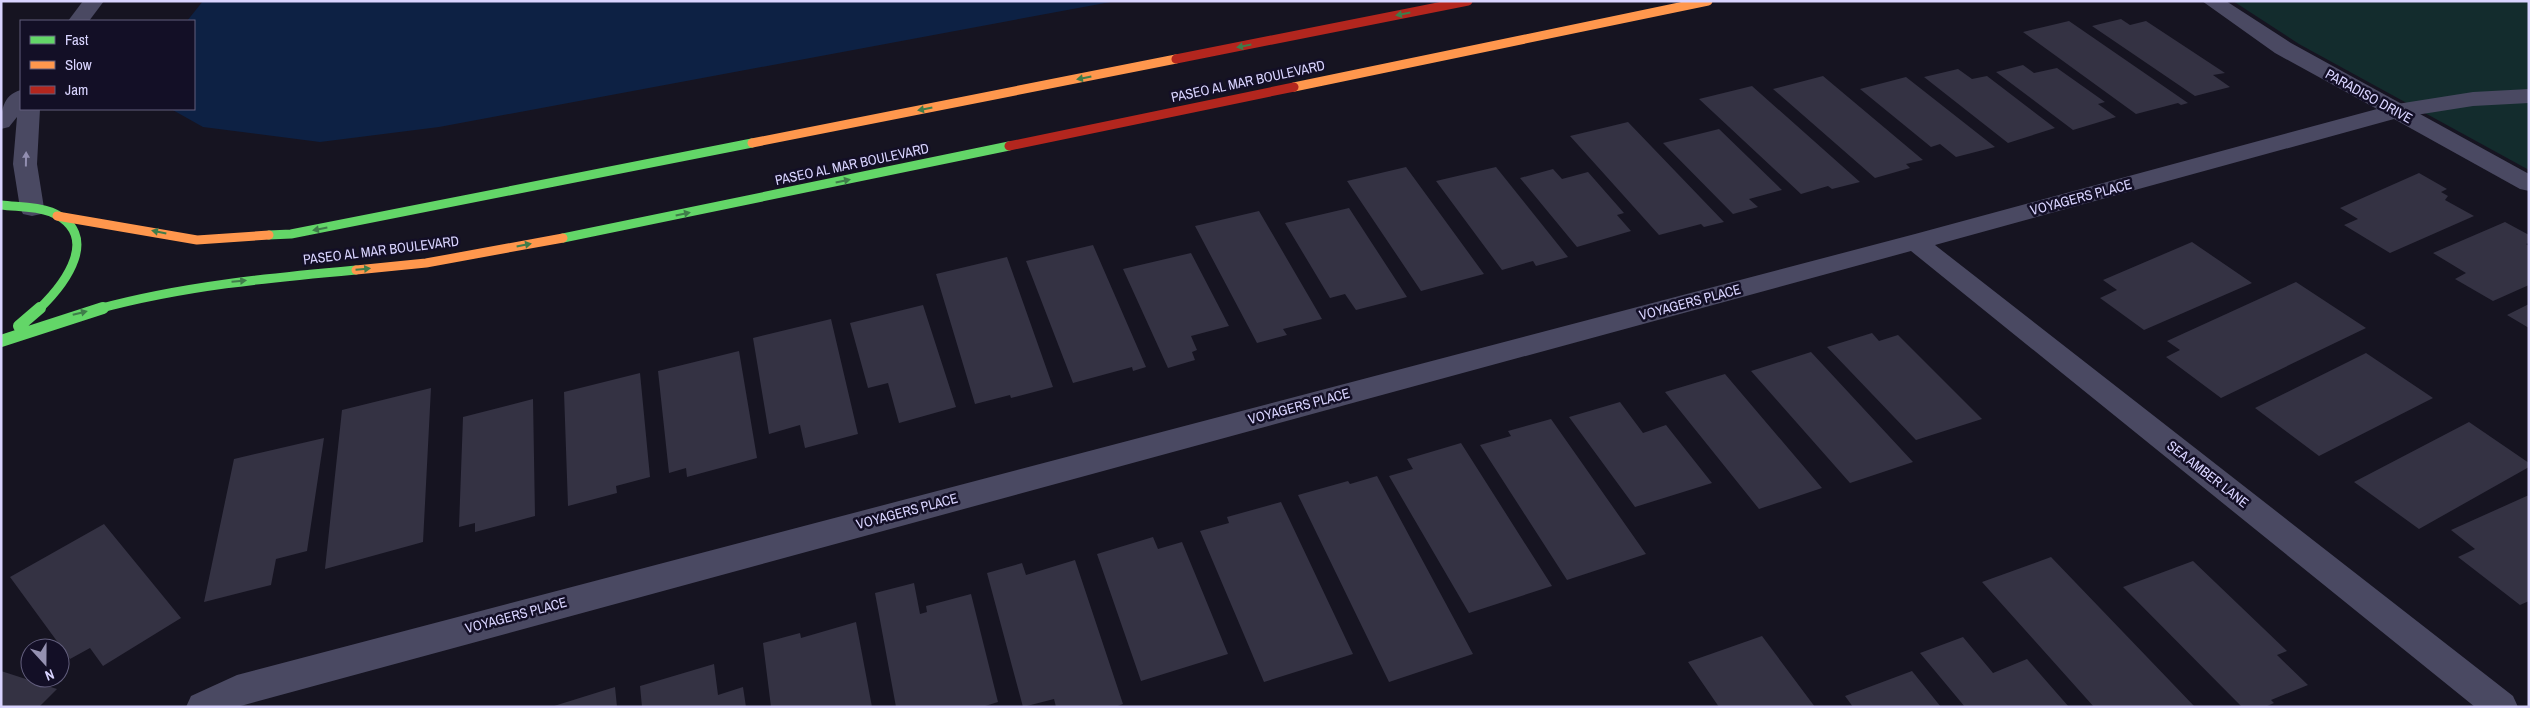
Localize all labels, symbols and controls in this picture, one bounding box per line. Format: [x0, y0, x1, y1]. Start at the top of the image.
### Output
one-way arrow [1396, 10, 1411, 18]
legend [20, 20, 195, 110]
text: Fast [65, 29, 89, 50]
one-way arrow [1235, 42, 1251, 50]
text: Slow [65, 54, 92, 75]
street label: PASEO AL MAR BOULEVARD [1169, 56, 1327, 106]
street label: PARADISO DRIVE [2322, 65, 2416, 127]
one-way arrow [1076, 74, 1092, 82]
text: Jam [65, 79, 88, 100]
one-way arrow [917, 106, 933, 114]
street label: PASEO AL MAR BOULEVARD [773, 139, 931, 189]
one-way arrow [22, 151, 30, 167]
street label: VOYAGERS PLACE [2028, 175, 2134, 219]
one-way arrow [835, 177, 850, 185]
one-way arrow [676, 210, 691, 218]
one-way arrow [313, 225, 328, 233]
one-way arrow [152, 228, 167, 236]
street label: PASEO AL MAR BOULEVARD [302, 232, 460, 268]
one-way arrow [516, 240, 532, 248]
one-way arrow [356, 265, 372, 273]
one-way arrow [231, 277, 247, 285]
street label: VOYAGERS PLACE [1637, 280, 1743, 324]
one-way arrow [72, 309, 88, 317]
street label: VOYAGERS PLACE [1246, 384, 1352, 428]
street label: SEA AMBER LANE [2163, 436, 2253, 512]
street label: VOYAGERS PLACE [854, 489, 960, 533]
street label: VOYAGERS PLACE [463, 593, 569, 637]
north arrow [20, 638, 70, 688]
text: N [43, 665, 57, 685]

